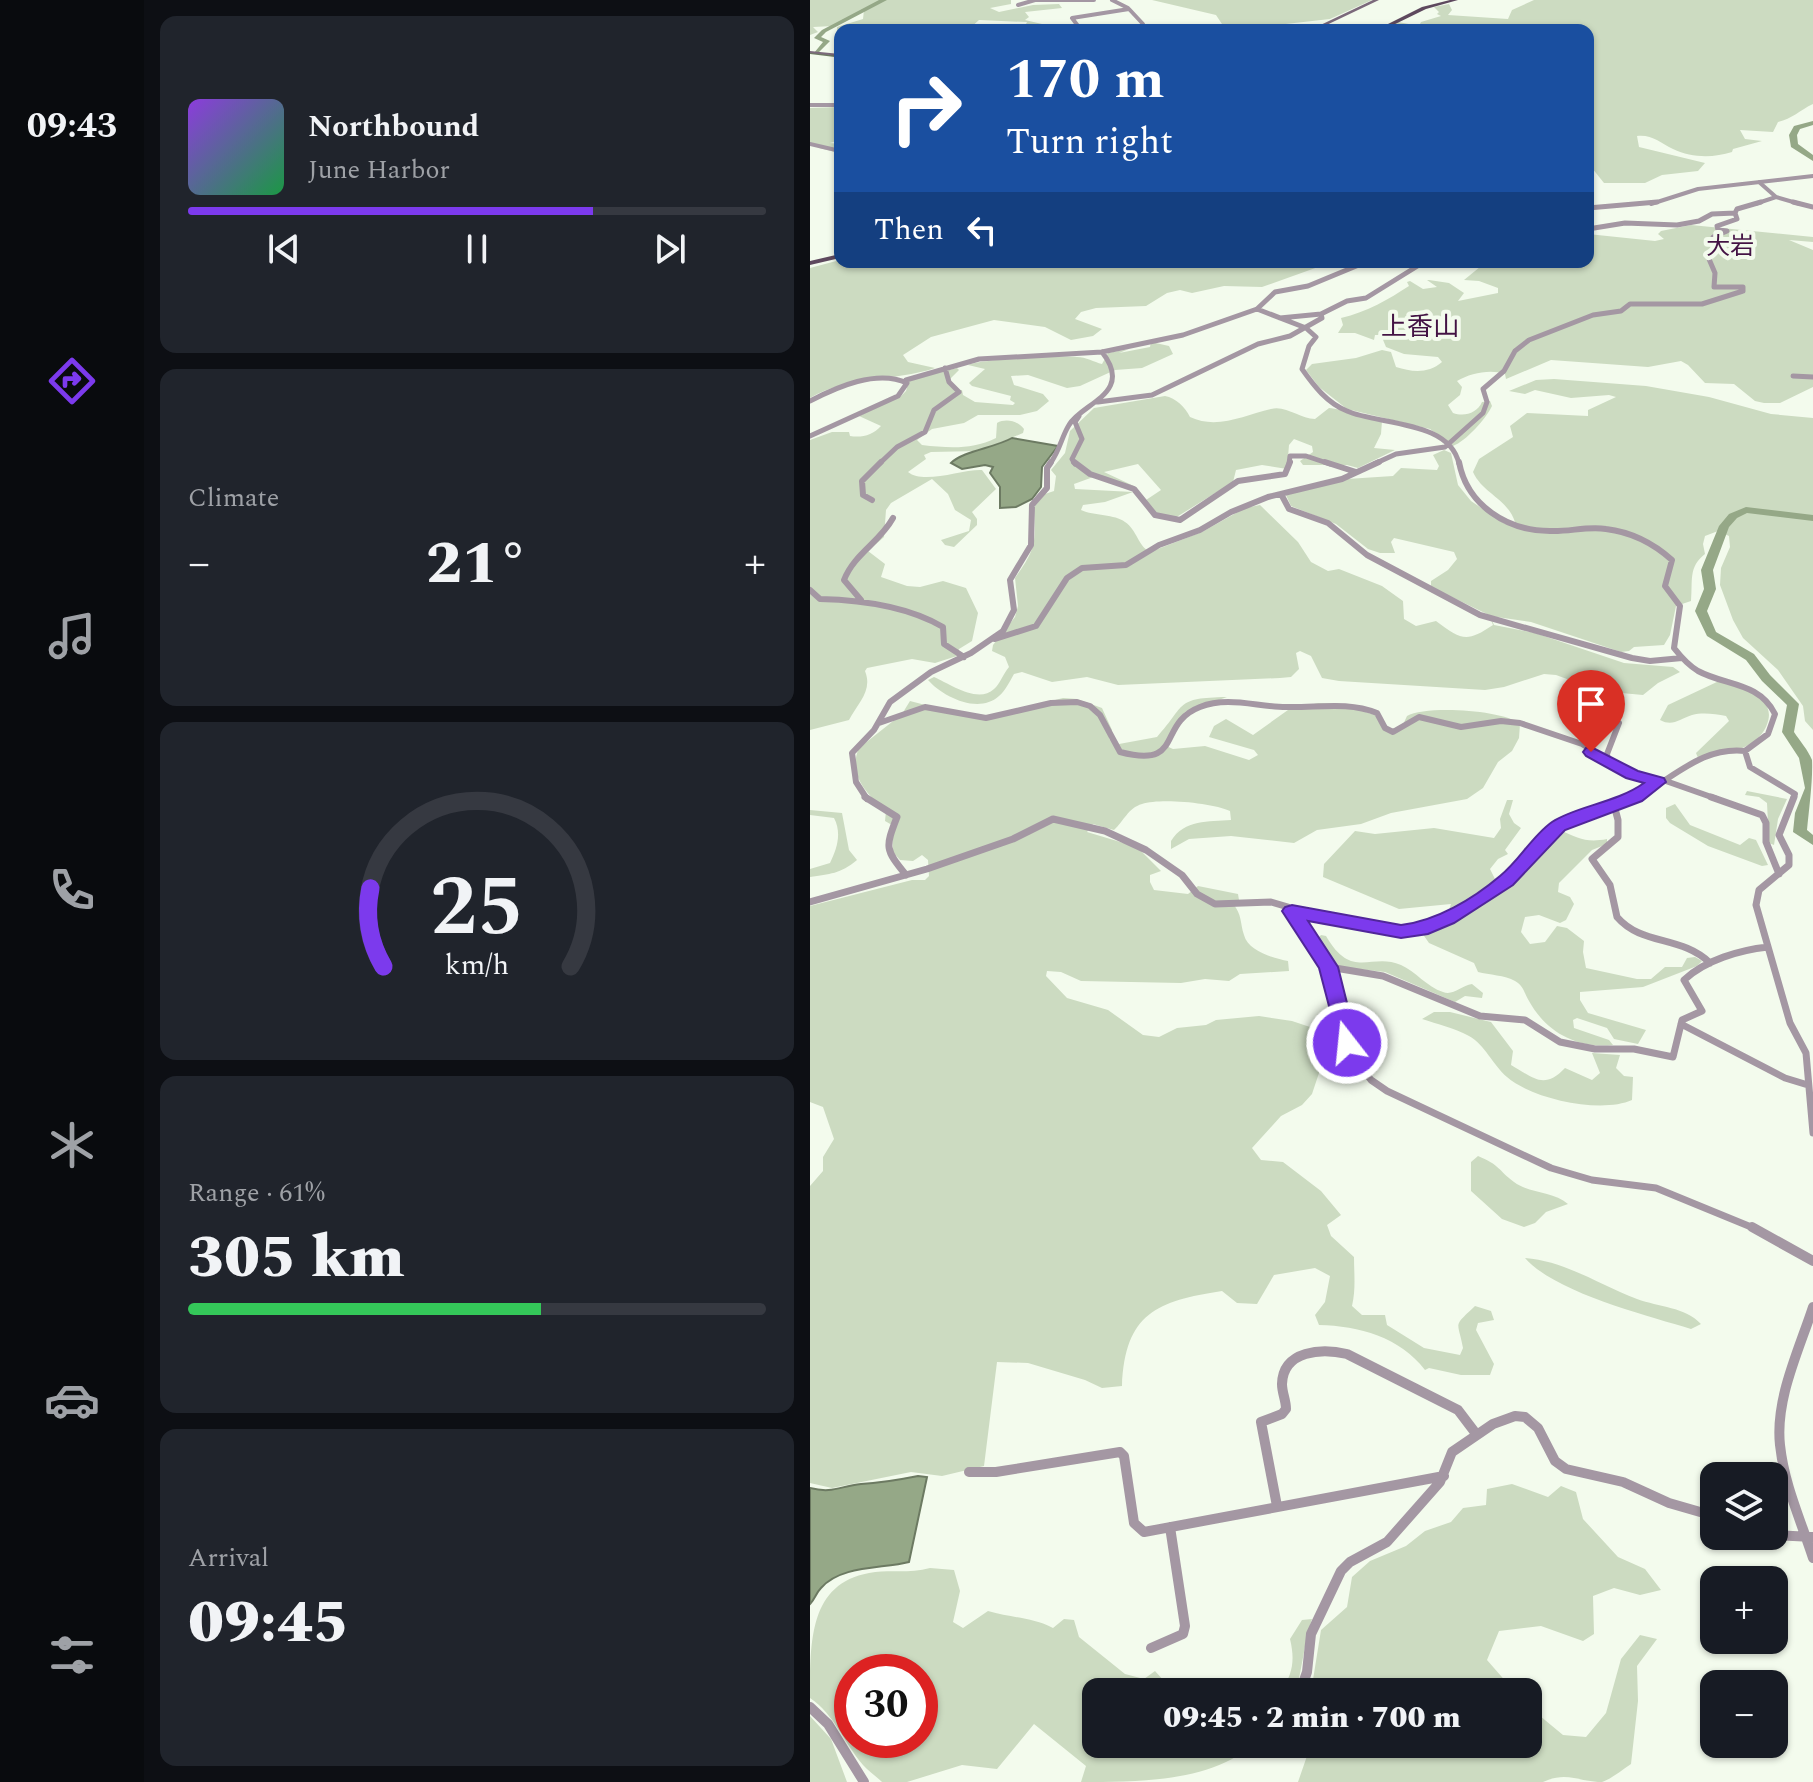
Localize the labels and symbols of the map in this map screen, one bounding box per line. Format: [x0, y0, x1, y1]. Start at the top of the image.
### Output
district label: 大岩 [1706, 229, 1754, 265]
district label: 上香山 [1381, 307, 1459, 347]
pin [1557, 670, 1625, 752]
position arrow [1305, 1001, 1389, 1085]
speed limit sign: 30 [834, 1654, 938, 1758]

